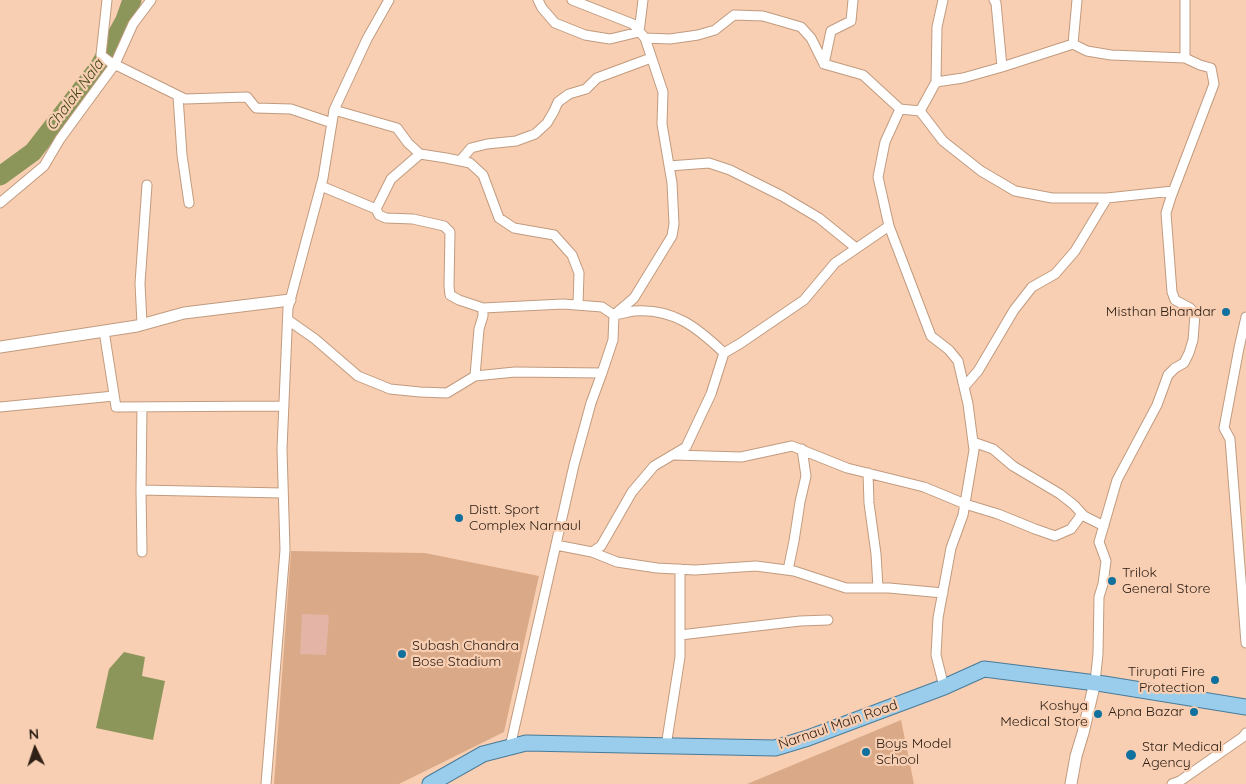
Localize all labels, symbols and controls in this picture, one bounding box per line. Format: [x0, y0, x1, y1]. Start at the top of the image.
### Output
water label: Chalak Nala [42, 56, 108, 134]
place label: Misthan Bhandar [1106, 304, 1216, 320]
marker: Misthan Bhandar [1220, 306, 1232, 318]
place label: Distt. Sport Complex Narnaul [469, 502, 581, 534]
marker: Distt. Sport Complex Narnaul [453, 512, 465, 524]
place label: Trilok General Store [1122, 565, 1210, 598]
marker: Trilok General Store [1106, 575, 1118, 587]
place label: Subash Chandra Bose Stadium [412, 638, 519, 670]
marker: Subash Chandra Bose Stadium [396, 648, 408, 660]
place label: Tirupati Fire Protection [1128, 664, 1205, 696]
marker: Tirupati Fire Protection [1209, 674, 1221, 686]
street label: Narnaul Main Road [776, 697, 900, 753]
place label: Koshya Medical Store [1000, 698, 1088, 730]
place label: Apna Bazar [1108, 704, 1184, 720]
marker: Apna Bazar [1188, 706, 1200, 718]
marker: Koshya Medical Store [1092, 708, 1104, 720]
north arrow [10, 724, 60, 774]
text: N [28, 725, 40, 743]
place label: Boys Model School [876, 736, 951, 769]
place label: Star Medical Agency [1142, 739, 1222, 772]
marker: Boys Model School [860, 746, 872, 758]
marker: Star Medical Agency [1124, 748, 1138, 762]

